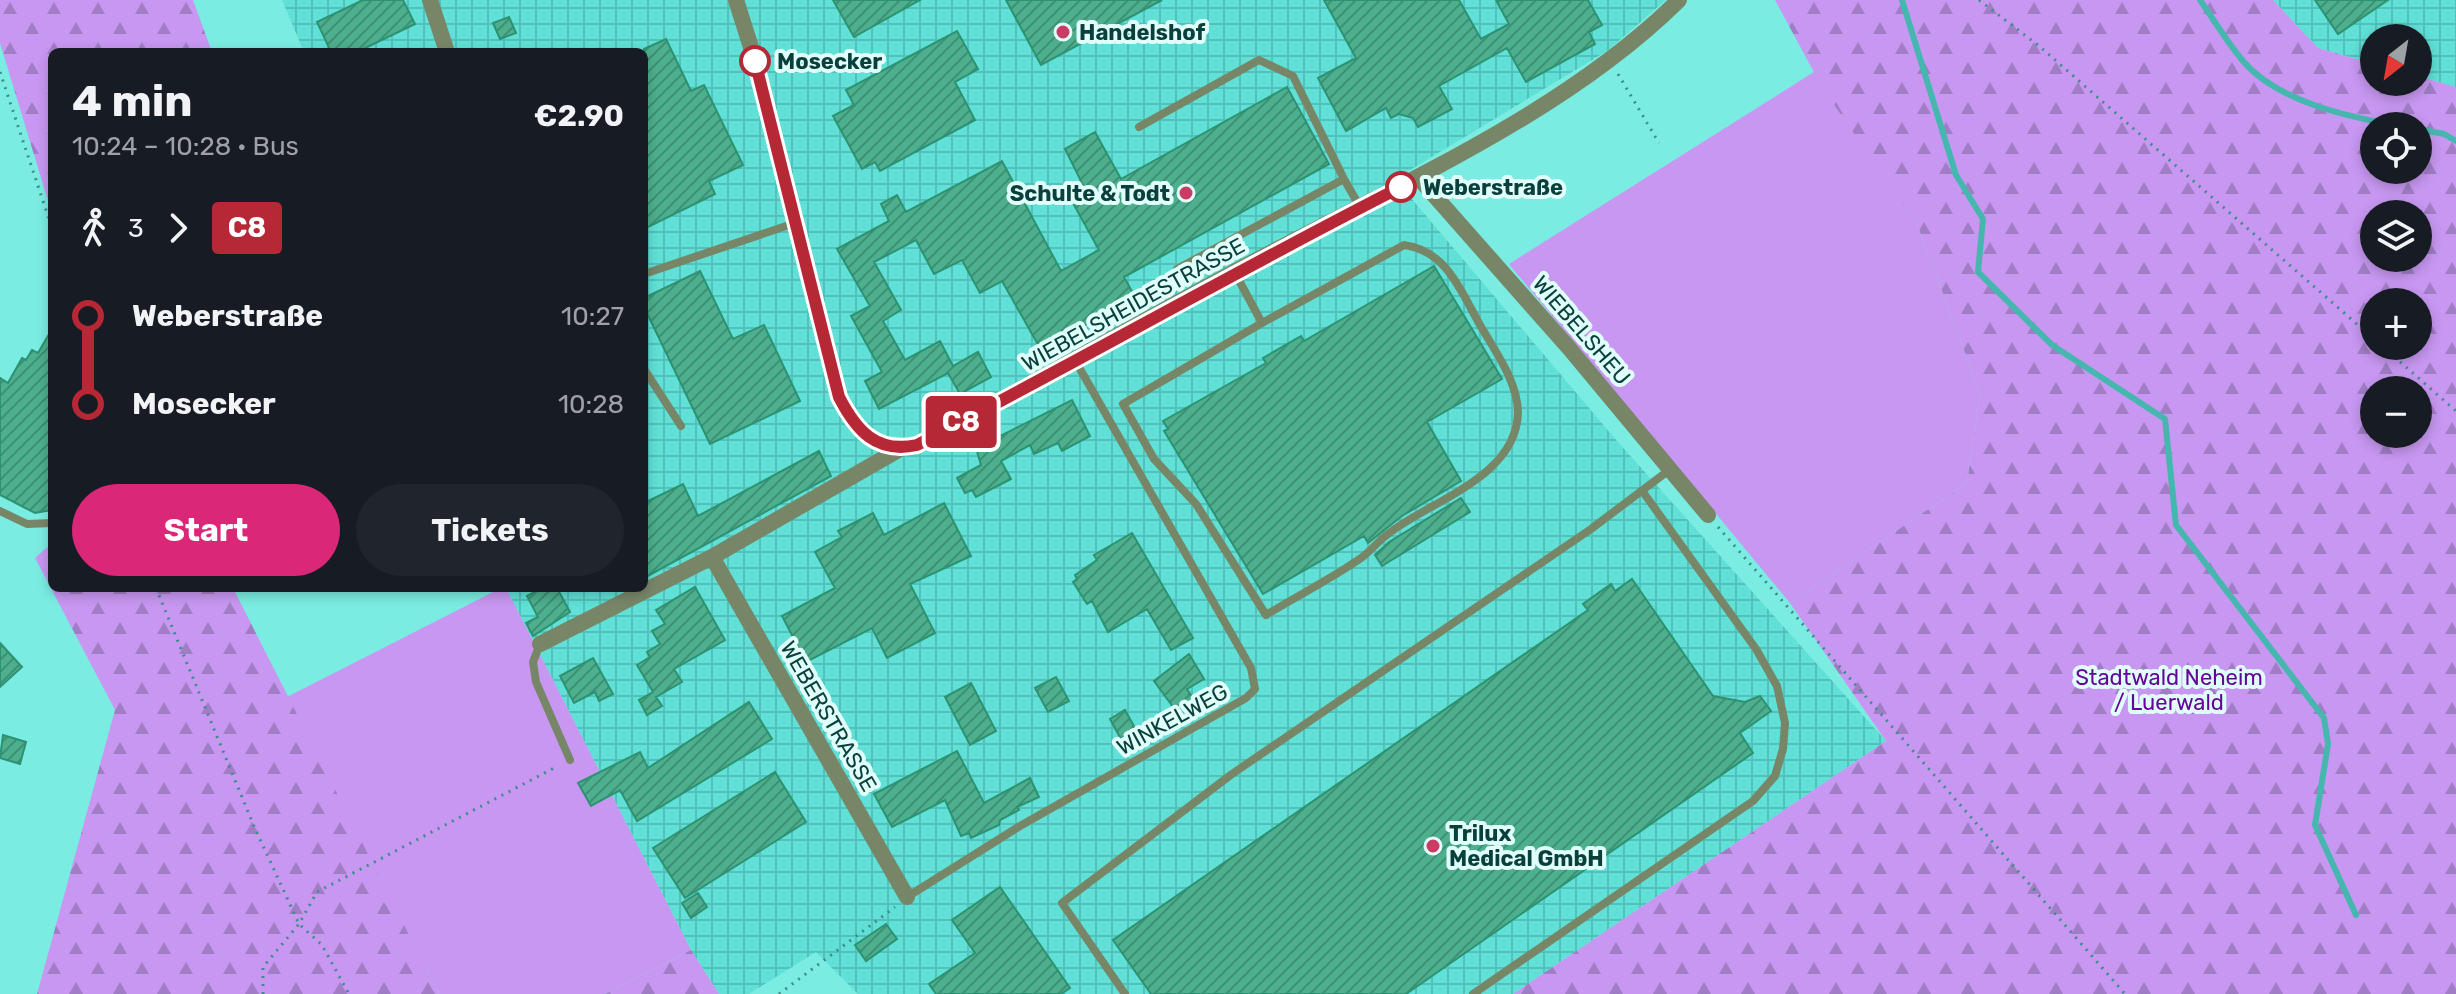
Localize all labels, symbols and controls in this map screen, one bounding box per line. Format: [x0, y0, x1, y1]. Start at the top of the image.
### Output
place label: Handelshof [1079, 19, 1206, 46]
marker: Handelshof [1054, 23, 1072, 41]
north arrow [2360, 24, 2432, 96]
map controls [2360, 24, 2432, 448]
marker: Mosecker [740, 46, 770, 76]
place label: Mosecker [777, 48, 882, 75]
text: 4 min [72, 75, 193, 127]
text: €2.90 [534, 98, 624, 134]
button: locate [2360, 112, 2432, 184]
text: 10:24 – 10:28 · Bus [72, 131, 299, 162]
marker: Weberstraße [1386, 172, 1416, 202]
place label: Weberstraße [1423, 174, 1563, 201]
place label: Schulte & Todt [1010, 180, 1170, 207]
marker: Schulte & Todt [1177, 184, 1195, 202]
button: layers [2360, 200, 2432, 272]
icon: walk [72, 206, 116, 250]
icon: forward [156, 206, 200, 250]
text: C8 [228, 211, 266, 244]
text: 3 [128, 213, 144, 244]
street label: WIEBELSHEIDESTRASSE [1017, 232, 1249, 377]
street label: WIEBELSHEU [1527, 270, 1636, 390]
button: + [2360, 288, 2432, 360]
text: Weberstraße [132, 298, 323, 334]
text: 10:27 [561, 301, 624, 332]
button: − [2360, 376, 2432, 448]
text: Mosecker [132, 386, 276, 422]
text: 10:28 [558, 389, 624, 420]
line badge: C8 [925, 396, 997, 448]
text: C8 [942, 405, 980, 438]
button: Start [72, 484, 340, 576]
button: Tickets [356, 484, 624, 576]
street label: WEBERSTRASSE [775, 636, 883, 796]
park label: Stadtwald Neheim / Luerwald [2075, 664, 2263, 716]
street label: WINKELWEG [1112, 678, 1232, 761]
place label: Trilux Medical GmbH [1449, 820, 1604, 872]
marker: Trilux Medical GmbH [1424, 837, 1442, 855]

